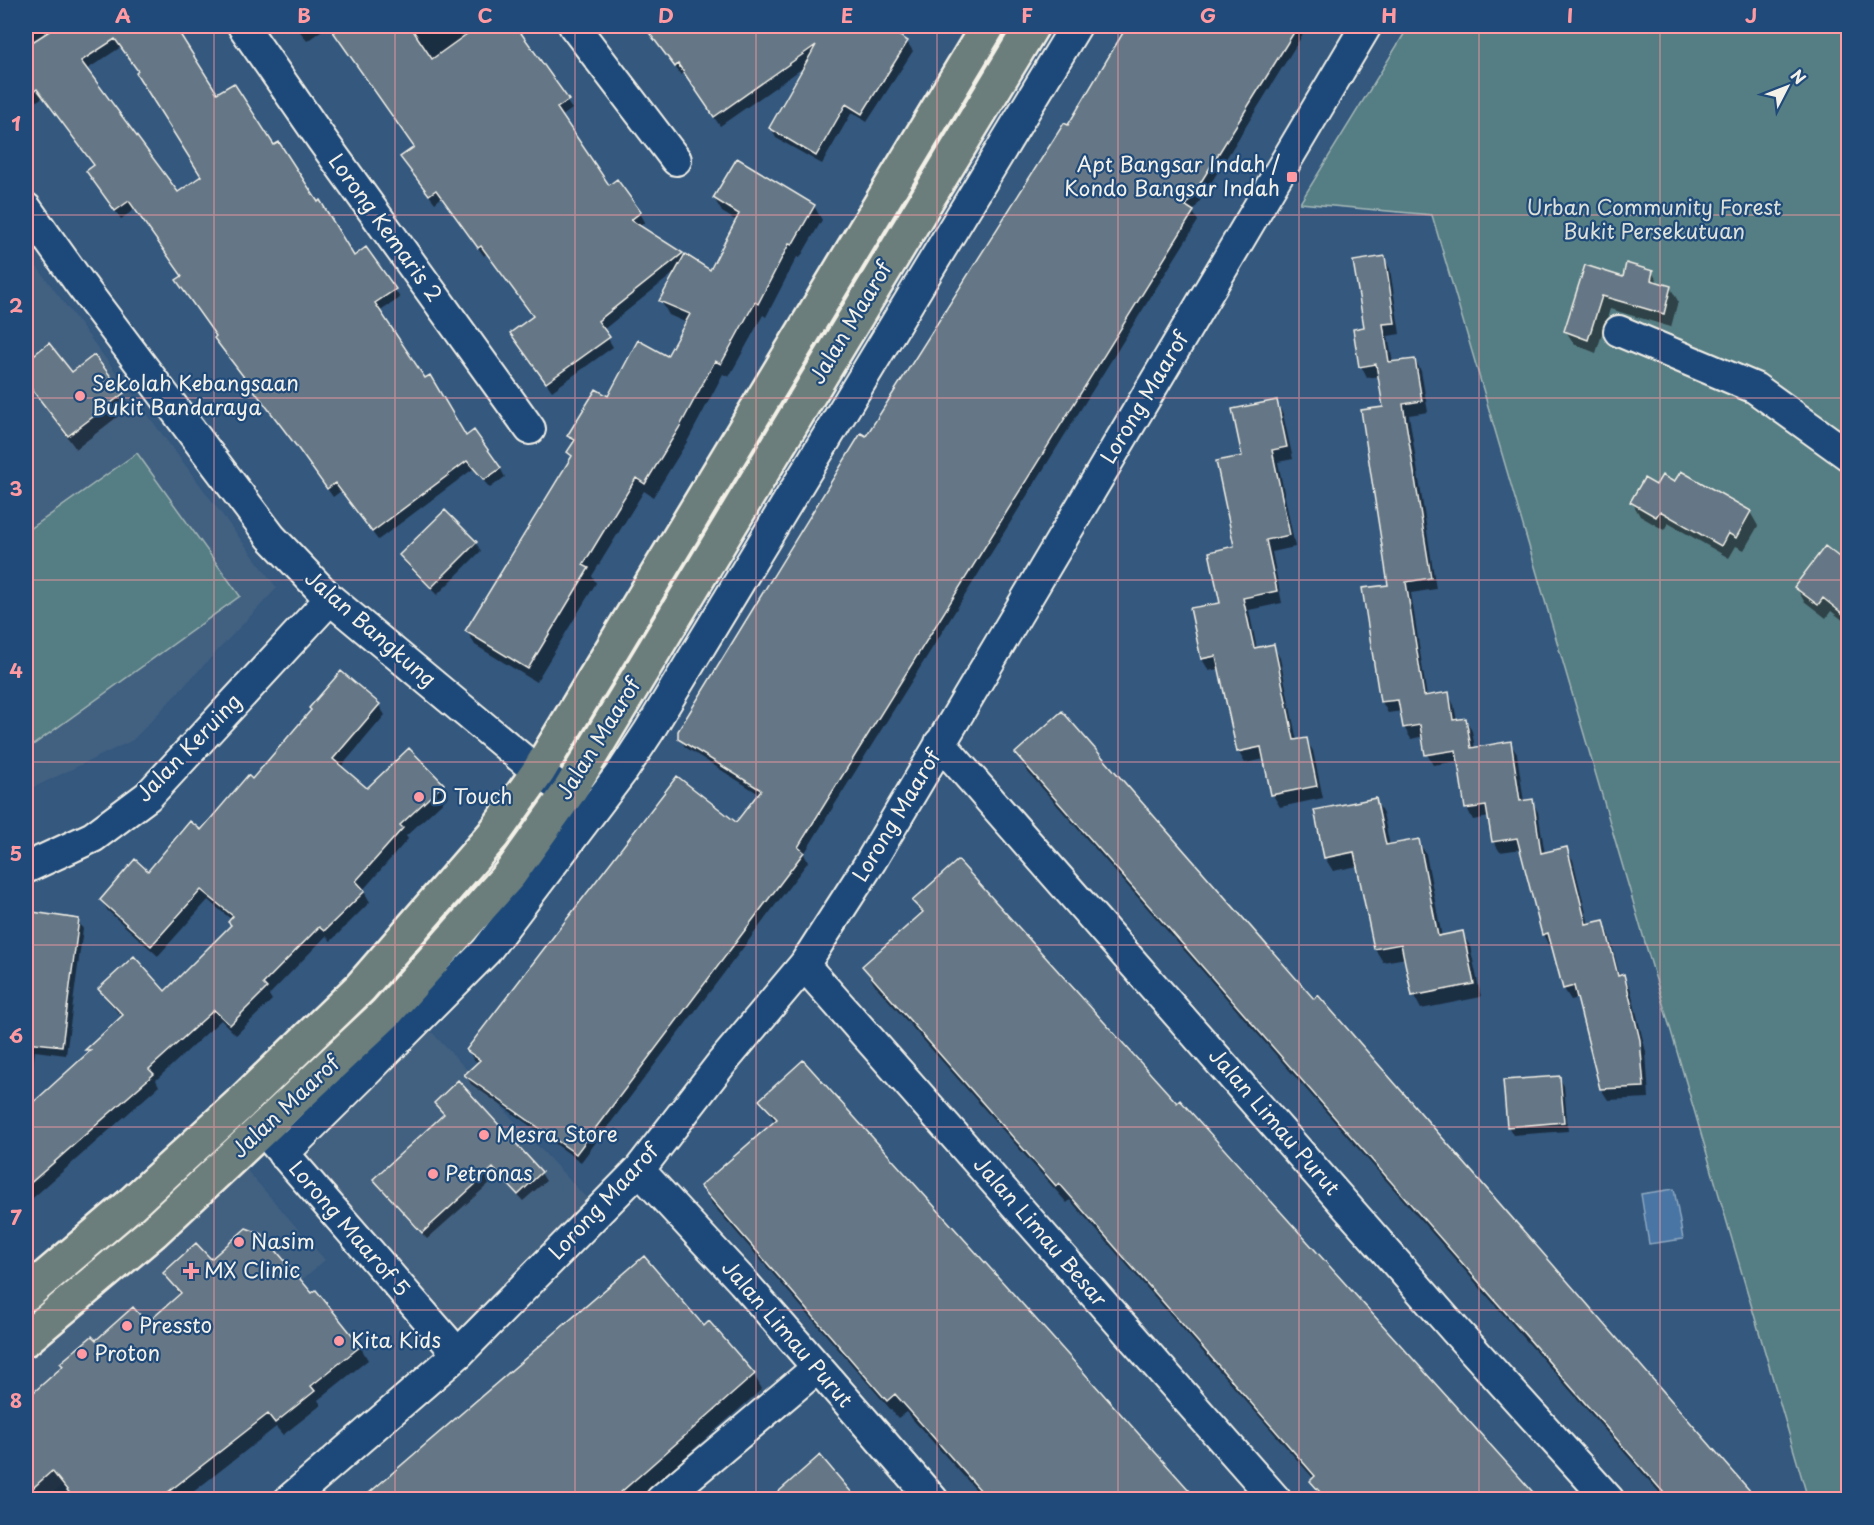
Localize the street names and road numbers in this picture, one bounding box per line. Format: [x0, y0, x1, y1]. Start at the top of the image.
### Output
street label: Lorong Kemaris 2 [322, 146, 451, 308]
street label: Jalan Maarof [800, 253, 899, 389]
street label: Lorong Maarof [1091, 323, 1196, 469]
street label: Jalan Bangkung [299, 561, 444, 694]
street label: Jalan Maarof [547, 670, 648, 805]
street label: Jalan Keruing [127, 685, 248, 808]
street label: Lorong Maarof [843, 741, 948, 887]
street label: Jalan Limau Purut [1202, 1040, 1349, 1202]
street label: Jalan Maarof [223, 1046, 347, 1164]
street label: Lorong Maarof [540, 1134, 666, 1266]
street label: Jalan Limau Besar [967, 1148, 1116, 1313]
street label: Lorong Maarof 5 [282, 1153, 419, 1303]
street label: Jalan Limau Purut [715, 1252, 862, 1414]

